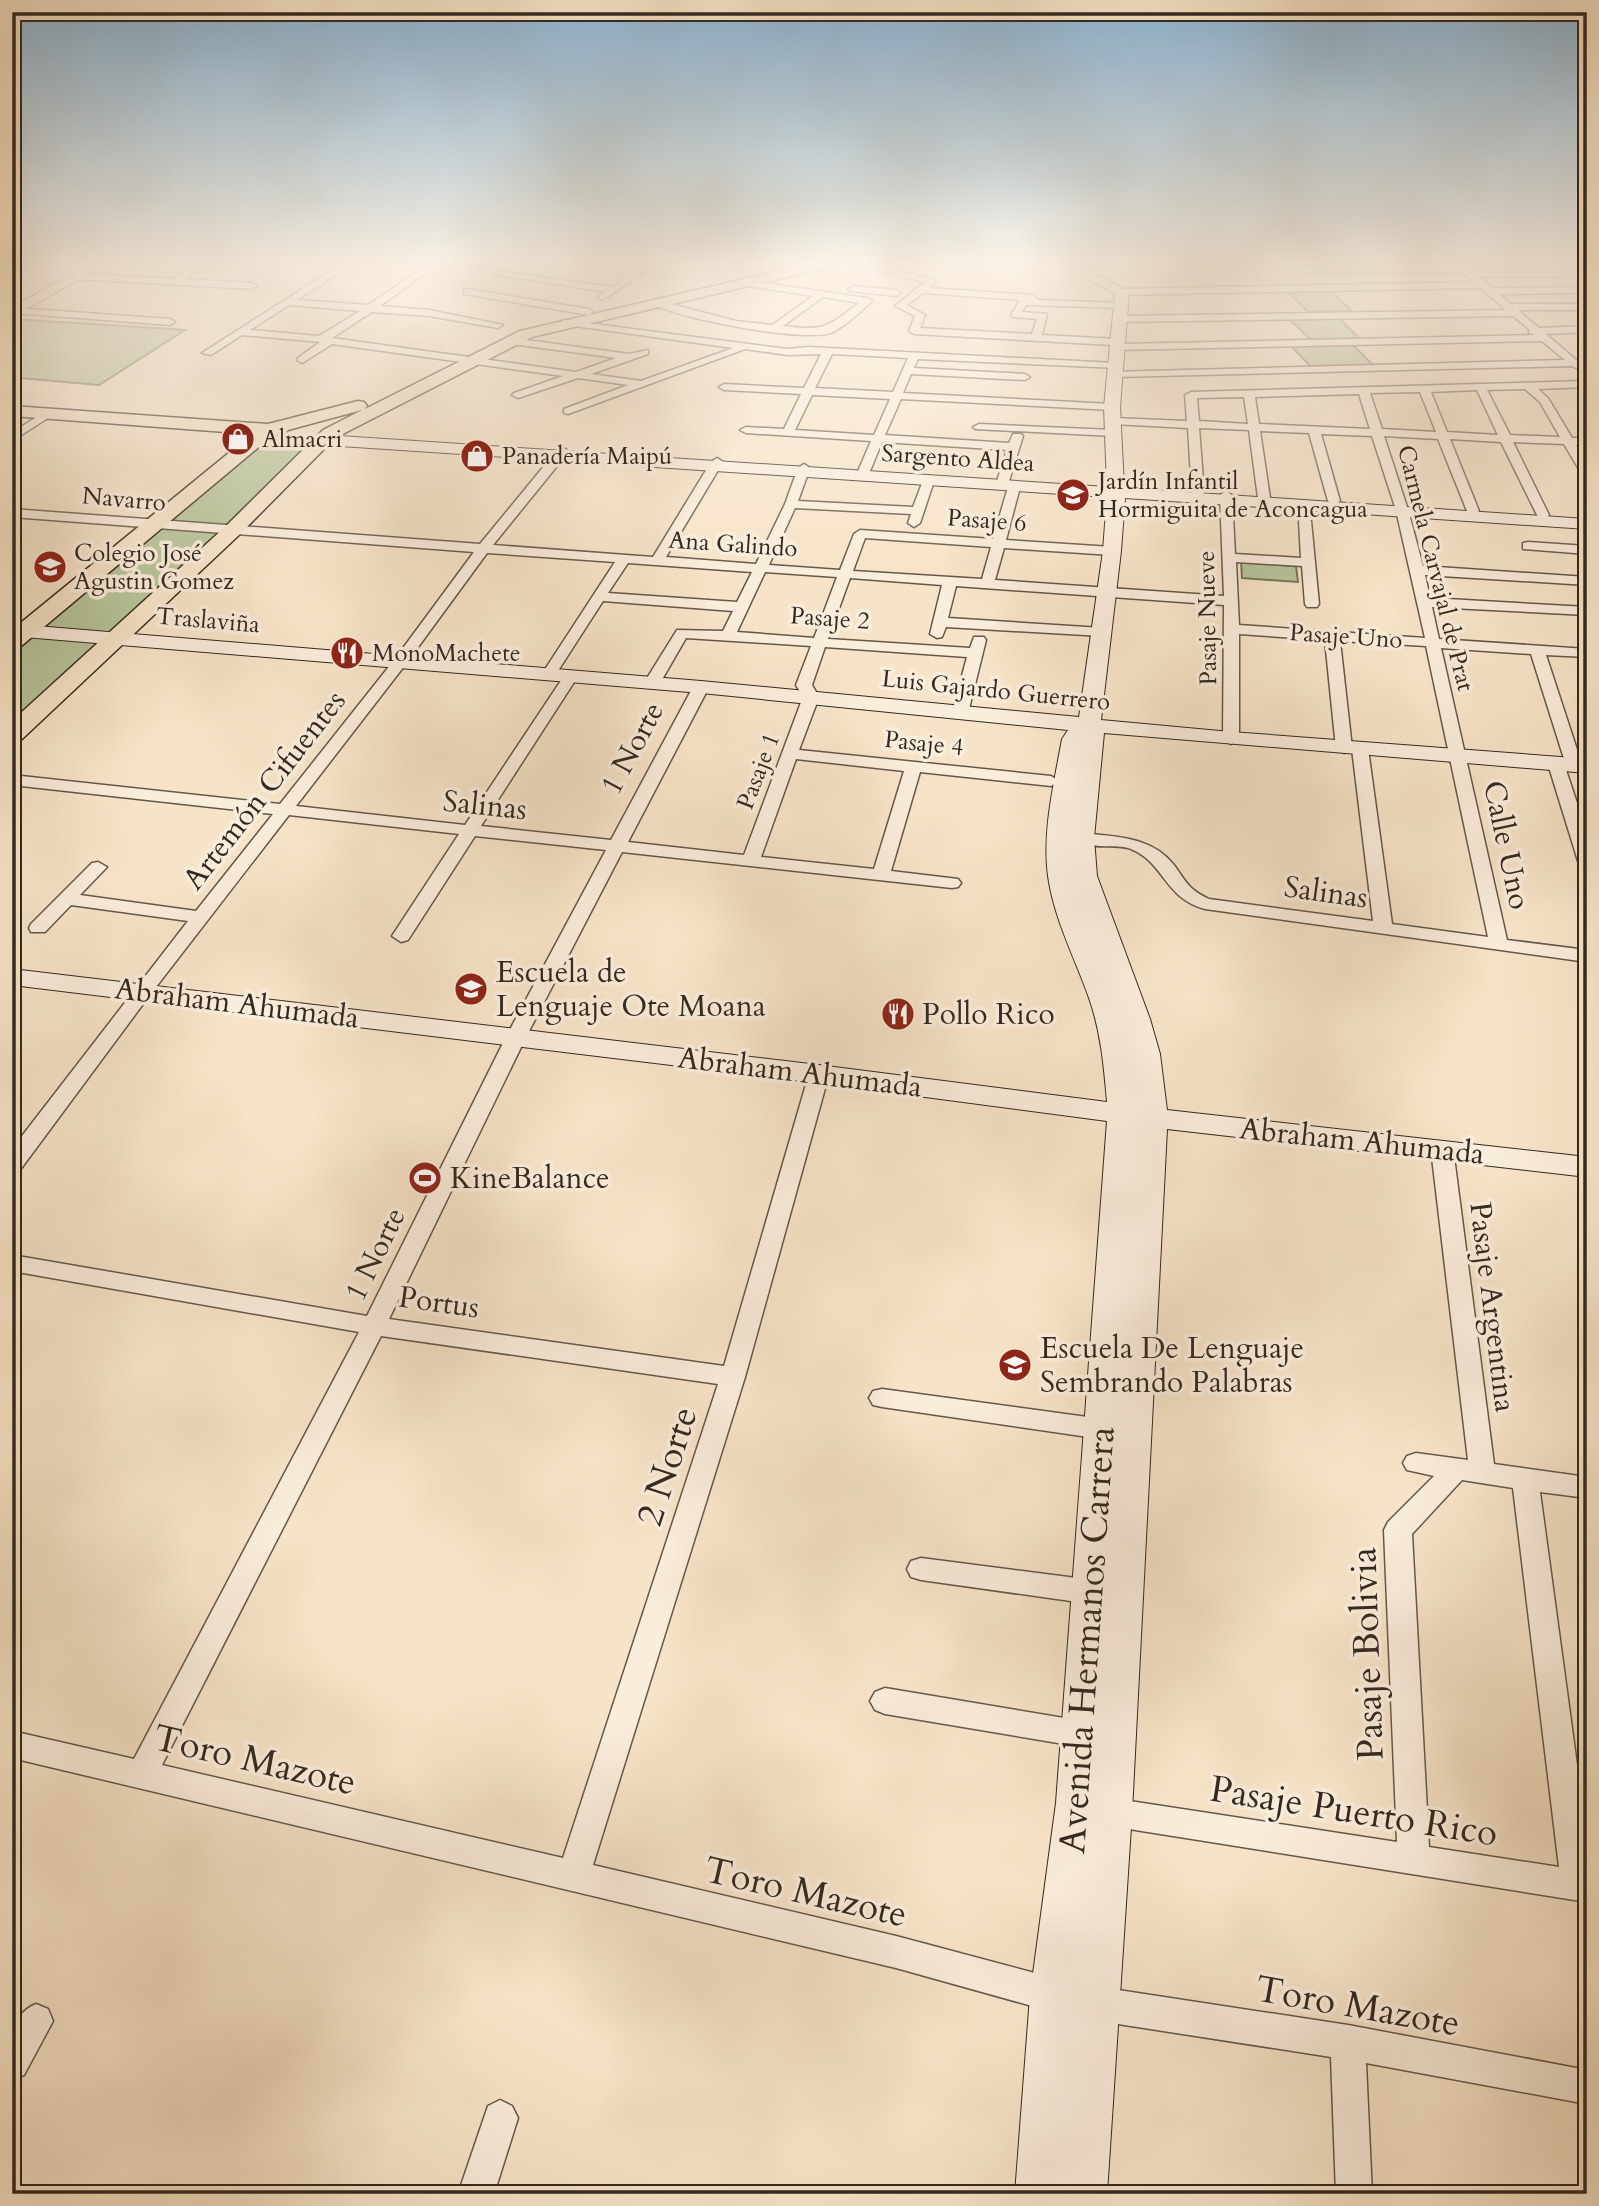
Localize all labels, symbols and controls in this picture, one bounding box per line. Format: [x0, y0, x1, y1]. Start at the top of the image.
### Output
shop icon: Almacri [219, 420, 257, 458]
place label: Almacri [262, 423, 343, 456]
shop icon: Panadería Maipú [458, 437, 496, 475]
street label: Sargento Aldea [880, 437, 1036, 480]
place label: Panadería Maipú [502, 440, 672, 473]
street label: Carmela Carvajal de Prat [1389, 442, 1482, 695]
place label: Jardín Infantil Hormiguita de Aconcagua [1095, 465, 1368, 526]
school or university icon: Jardín Infantil Hormiguita de Aconcagua [1054, 476, 1092, 514]
street label: Navarro [81, 479, 167, 520]
street label: Pasaje 6 [946, 501, 1028, 540]
street label: Ana Galindo [667, 524, 799, 565]
place label: Colegio José Agustin Gomez [74, 537, 234, 598]
school or university icon: Colegio José Agustin Gomez [31, 548, 69, 586]
street label: Pasaje Nueve [1190, 550, 1225, 686]
street label: Pasaje 2 [789, 599, 871, 638]
street label: Traslaviña [155, 600, 262, 642]
street label: Pasaje Uno [1288, 616, 1404, 657]
restaurant icon: MonoMachete [328, 634, 366, 672]
place label: MonoMachete [372, 637, 521, 670]
street label: Luis Gajardo Guerrero [880, 662, 1112, 719]
street label: Artemón Cifuentes [173, 682, 355, 899]
street label: 1 Norte [591, 695, 674, 802]
street label: Pasaje 4 [883, 723, 965, 764]
street label: Pasaje 1 [729, 728, 788, 814]
street label: Calle Uno [1473, 777, 1540, 913]
street label: Salinas [441, 781, 529, 830]
street label: Salinas [1281, 866, 1370, 919]
place label: Escuela de Lenguaje Ote Moana [496, 952, 766, 1027]
street label: Abraham Ahumada [112, 968, 361, 1039]
school or university icon: Escuela de Lenguaje Ote Moana [452, 970, 490, 1008]
place label: Pollo Rico [922, 994, 1055, 1035]
restaurant icon: Pollo Rico [879, 995, 917, 1033]
street label: Abraham Ahumada [675, 1037, 924, 1108]
street label: Abraham Ahumada [1238, 1108, 1486, 1175]
place label: KineBalance [450, 1158, 610, 1199]
sports icon: KineBalance [406, 1159, 444, 1197]
street label: Pasaje Argentina [1459, 1200, 1526, 1415]
street label: 1 Norte [335, 1201, 416, 1308]
street label: Portus [396, 1277, 482, 1328]
place label: Escuela De Lenguaje Sembrando Palabras [1040, 1328, 1304, 1403]
school or university icon: Escuela De Lenguaje Sembrando Palabras [996, 1346, 1034, 1384]
street label: 2 Norte [624, 1400, 710, 1532]
street label: Avenida Hermanos Carrera [1047, 1425, 1127, 1855]
street label: Pasaje Bolivia [1338, 1546, 1396, 1762]
street label: Toro Mazote [149, 1712, 361, 1808]
street label: Pasaje Puerto Rico [1207, 1764, 1501, 1858]
street label: Toro Mazote [700, 1844, 912, 1940]
street label: Toro Mazote [1252, 1963, 1464, 2049]

